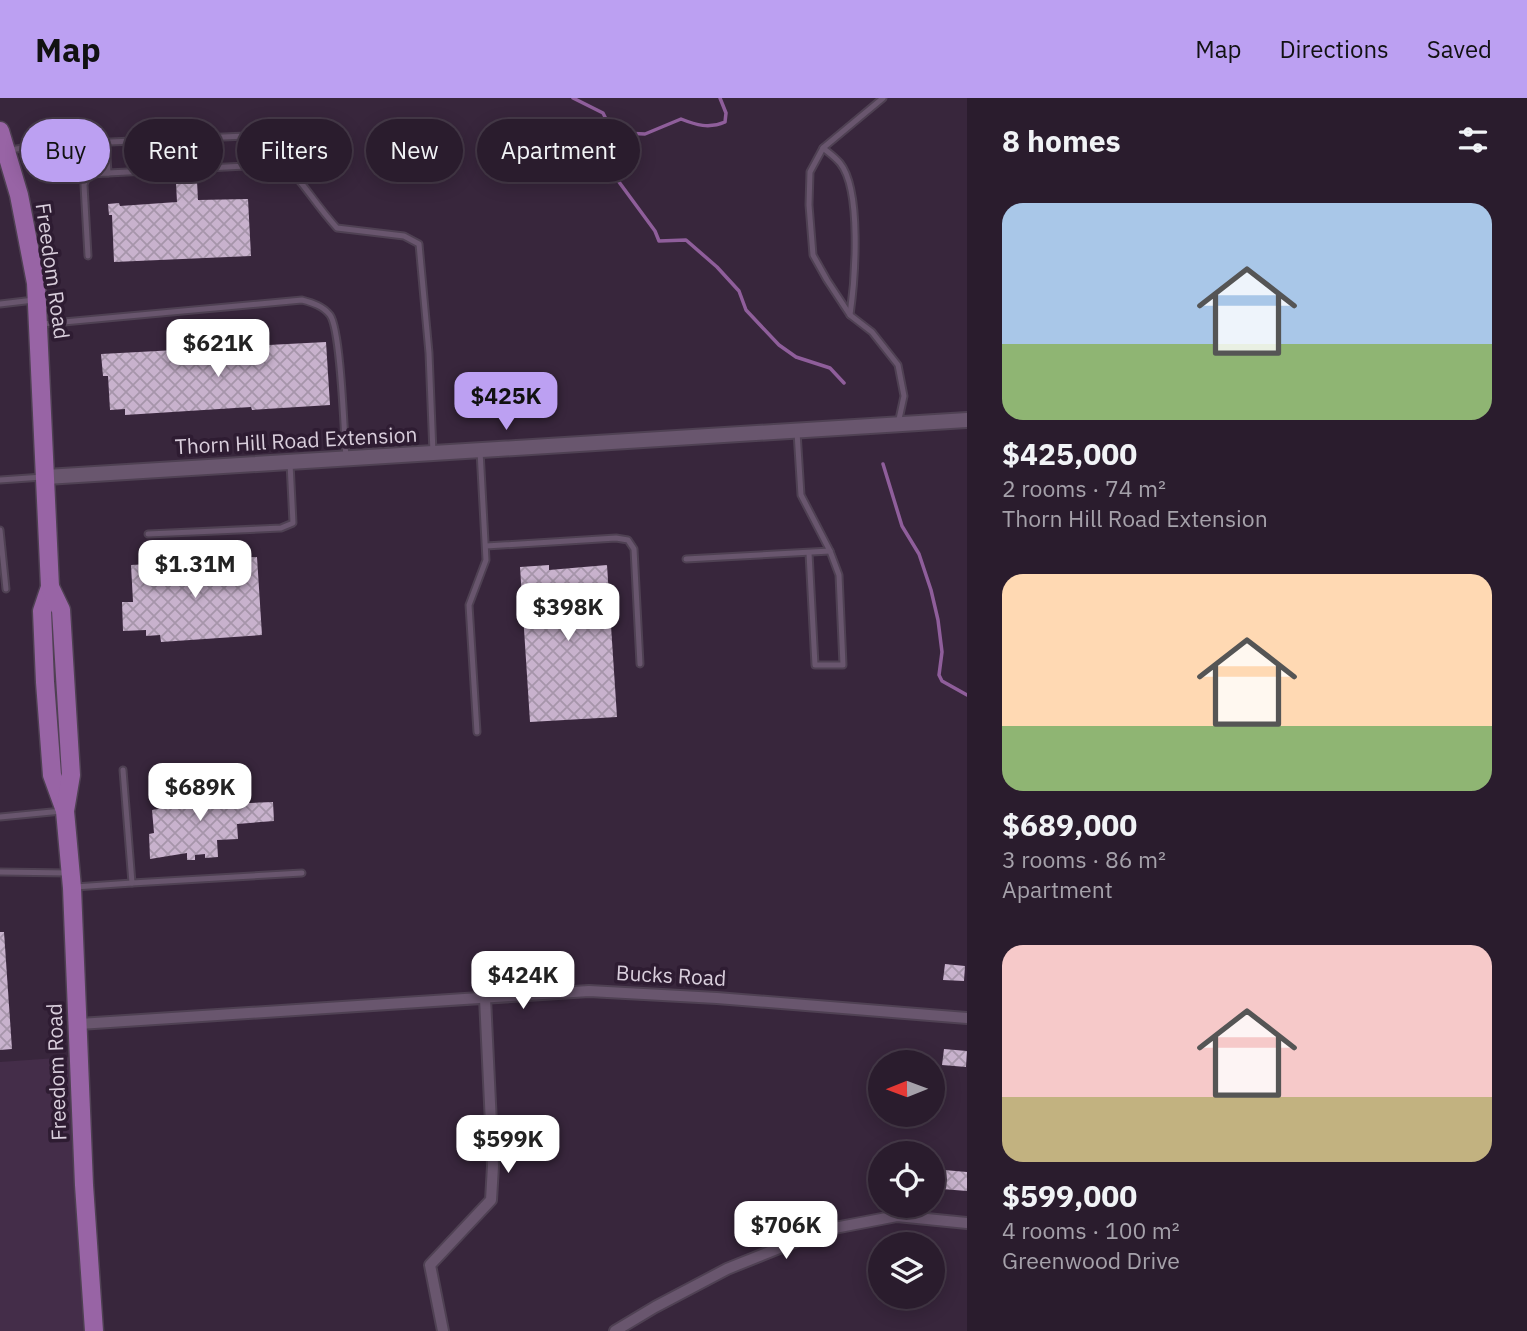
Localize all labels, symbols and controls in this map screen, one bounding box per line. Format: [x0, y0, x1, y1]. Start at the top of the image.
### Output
text: Map [35, 28, 101, 71]
text: Map [1195, 33, 1241, 65]
text: Directions [1279, 33, 1389, 65]
text: Saved [1427, 33, 1492, 65]
chip: Buy [21, 119, 110, 182]
chip: Rent [124, 119, 223, 182]
chip: Filters [237, 119, 352, 182]
chip: New [366, 119, 463, 182]
chip: Apartment [477, 119, 640, 182]
text: 8 homes [1002, 121, 1121, 160]
icon: filters [1454, 121, 1492, 159]
street label: Freedom Road [30, 201, 76, 341]
icon: home [1184, 248, 1310, 374]
pin: $621K [169, 320, 267, 379]
text: $621K [182, 327, 254, 357]
pin: $425K [457, 372, 555, 432]
text: $425K [470, 380, 542, 410]
street label: Thorn Hill Road Extension [174, 420, 418, 460]
text: $425,000 [1002, 434, 1137, 473]
text: 2 rooms · 74 m² [1002, 473, 1166, 503]
text: Thorn Hill Road Extension [1002, 503, 1268, 533]
pin: $1.31M [138, 540, 252, 600]
text: $1.31M [154, 548, 236, 578]
pin: $398K [519, 584, 617, 643]
text: $398K [532, 591, 604, 621]
icon: home [1184, 619, 1310, 745]
pin: $689K [151, 764, 249, 823]
text: $689K [164, 771, 236, 801]
text: $689,000 [1002, 805, 1137, 844]
text: 3 rooms · 86 m² [1002, 844, 1166, 874]
text: Apartment [1002, 874, 1113, 904]
pin: $424K [474, 951, 572, 1011]
street label: Bucks Road [615, 958, 727, 992]
text: $424K [487, 959, 559, 989]
icon: home [1184, 990, 1310, 1116]
street label: Freedom Road [40, 1003, 72, 1141]
north arrow [868, 1050, 945, 1127]
map controls [868, 1050, 945, 1309]
pin: $599K [459, 1116, 557, 1175]
text: $599K [472, 1123, 544, 1153]
button: locate [868, 1141, 945, 1218]
text: $599,000 [1002, 1176, 1137, 1215]
pin: $706K [737, 1202, 835, 1261]
text: $706K [750, 1209, 822, 1239]
text: 4 rooms · 100 m² [1002, 1215, 1180, 1245]
button: layers [868, 1232, 945, 1309]
text: Greenwood Drive [1002, 1245, 1180, 1275]

